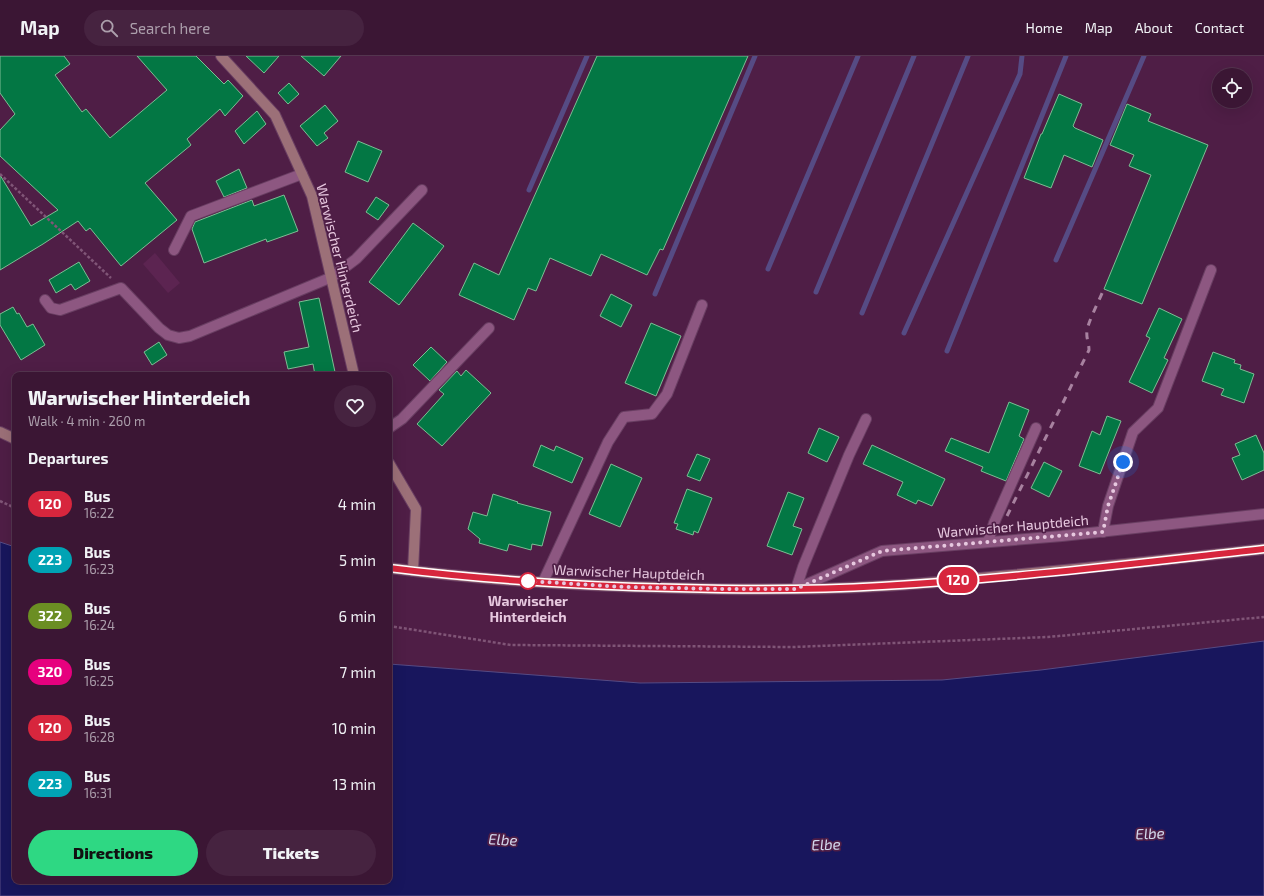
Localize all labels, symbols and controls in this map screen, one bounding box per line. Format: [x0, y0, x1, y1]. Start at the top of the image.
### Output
search box [84, 10, 364, 46]
text: Map [20, 16, 60, 39]
icon: search [98, 17, 120, 39]
text: Search here [130, 19, 210, 37]
text: Home [1026, 19, 1063, 36]
text: Map [1085, 19, 1113, 36]
text: About [1135, 19, 1173, 36]
text: Contact [1195, 19, 1244, 36]
map controls [1212, 68, 1252, 108]
button: locate [1212, 68, 1252, 108]
street label: Warwischer Hinterdeich [313, 182, 367, 334]
button: heart [334, 385, 376, 427]
text: Warwischer Hinterdeich [28, 386, 250, 409]
text: Walk · 4 min · 260 m [28, 413, 145, 429]
text: Departures [28, 449, 108, 467]
your location [1113, 452, 1133, 472]
text: Bus [84, 487, 110, 505]
text: 120 [38, 495, 62, 512]
text: 4 min [338, 495, 376, 513]
text: 16:22 [84, 505, 114, 521]
street label: Warwischer Hauptdeich [937, 511, 1089, 541]
text: Bus [84, 543, 110, 561]
text: 223 [38, 551, 62, 568]
text: 5 min [339, 551, 376, 569]
text: 16:23 [84, 561, 114, 577]
street label: Warwischer Hauptdeich [553, 561, 705, 583]
line badge: 120 [935, 567, 981, 593]
text: 120 [946, 571, 970, 588]
marker: Warwischer Hinterdeich [519, 572, 537, 590]
place label: Warwischer Hinterdeich [488, 592, 568, 625]
text: Bus [84, 599, 110, 617]
text: 322 [38, 607, 62, 624]
text: 6 min [338, 607, 376, 625]
text: 16:24 [84, 617, 115, 633]
text: Bus [84, 655, 110, 673]
text: 320 [38, 663, 62, 680]
text: 7 min [339, 663, 376, 681]
text: 16:25 [84, 673, 114, 689]
text: Bus [84, 711, 110, 729]
text: 120 [38, 719, 62, 736]
text: 10 min [332, 719, 376, 737]
text: 16:28 [84, 729, 115, 745]
text: Bus [84, 767, 110, 785]
text: 223 [38, 775, 62, 792]
text: 13 min [333, 775, 376, 793]
text: 16:31 [84, 785, 112, 801]
water label: Elbe [1135, 823, 1165, 843]
water label: Elbe [488, 829, 518, 849]
button: Directions [28, 830, 198, 876]
button: Tickets [206, 830, 376, 876]
water label: Elbe [811, 834, 841, 854]

